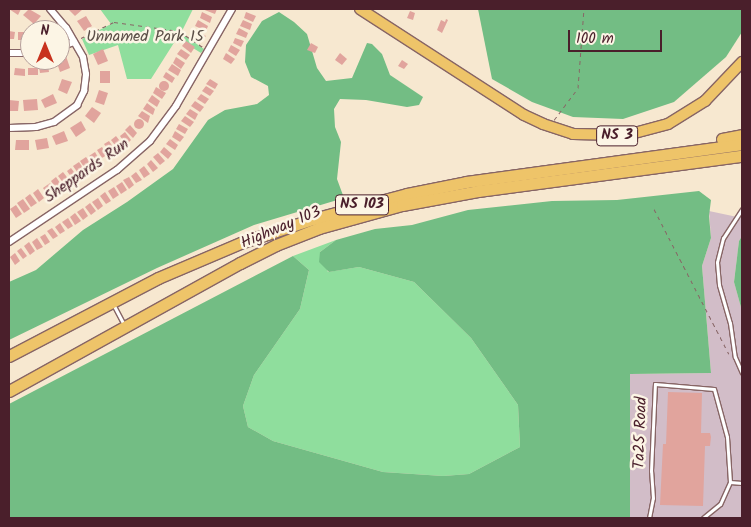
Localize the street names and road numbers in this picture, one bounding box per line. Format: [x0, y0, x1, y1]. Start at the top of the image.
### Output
road number: NS 3 [596, 124, 638, 148]
street label: Sheppards Run [41, 135, 133, 207]
road number: NS 103 [334, 192, 390, 218]
street label: Highway 103 [238, 203, 324, 253]
street label: Ta25 Road [630, 396, 652, 470]

